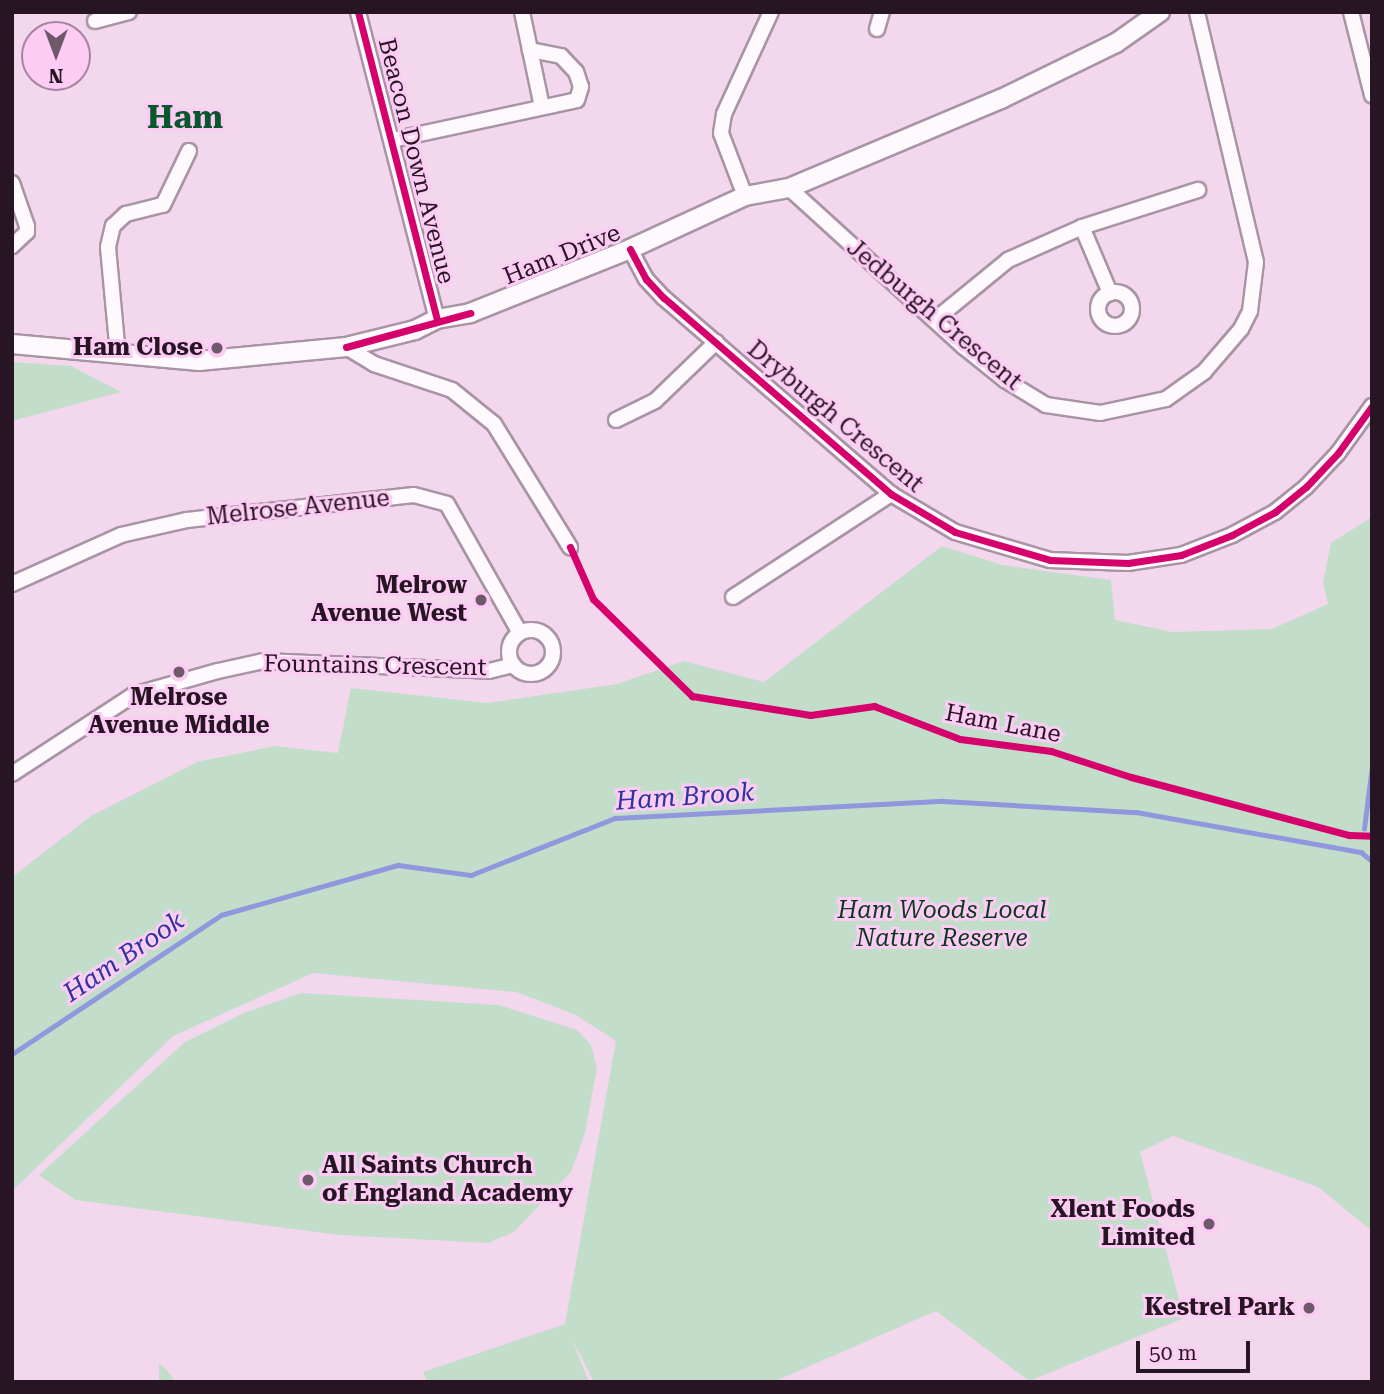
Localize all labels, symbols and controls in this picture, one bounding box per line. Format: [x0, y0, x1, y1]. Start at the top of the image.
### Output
north arrow [21, 21, 91, 91]
street label: Beacon Down Avenue [372, 35, 460, 287]
text: N [49, 64, 63, 87]
district label: Ham [147, 98, 223, 136]
street label: Ham Drive [499, 219, 625, 291]
street label: Jedburgh Crescent [841, 233, 1027, 397]
place label: Ham Close [73, 334, 203, 362]
street label: Dryburgh Crescent [741, 335, 929, 499]
marker: Ham Close [209, 340, 225, 356]
street label: Melrose Avenue [205, 484, 391, 532]
place label: Melrow Avenue West [311, 572, 467, 628]
marker: Melrow Avenue West [473, 592, 489, 608]
street label: Fountains Crescent [263, 650, 487, 682]
marker: Melrose Avenue Middle [171, 664, 187, 680]
place label: Melrose Avenue Middle [88, 684, 270, 740]
street label: Ham Lane [943, 699, 1063, 749]
water label: Ham Brook [615, 777, 755, 817]
park label: Ham Woods Local Nature Reserve [837, 897, 1047, 953]
water label: Ham Brook [58, 905, 190, 1009]
place label: All Saints Church of England Academy [322, 1152, 573, 1208]
marker: All Saints Church of England Academy [300, 1172, 316, 1188]
place label: Xlent Foods Limited [1051, 1196, 1195, 1252]
marker: Xlent Foods Limited [1201, 1216, 1217, 1232]
place label: Kestrel Park [1144, 1294, 1295, 1322]
marker: Kestrel Park [1301, 1300, 1317, 1316]
scale bar [1139, 1328, 1253, 1372]
text: 50 m [1149, 1341, 1197, 1365]

